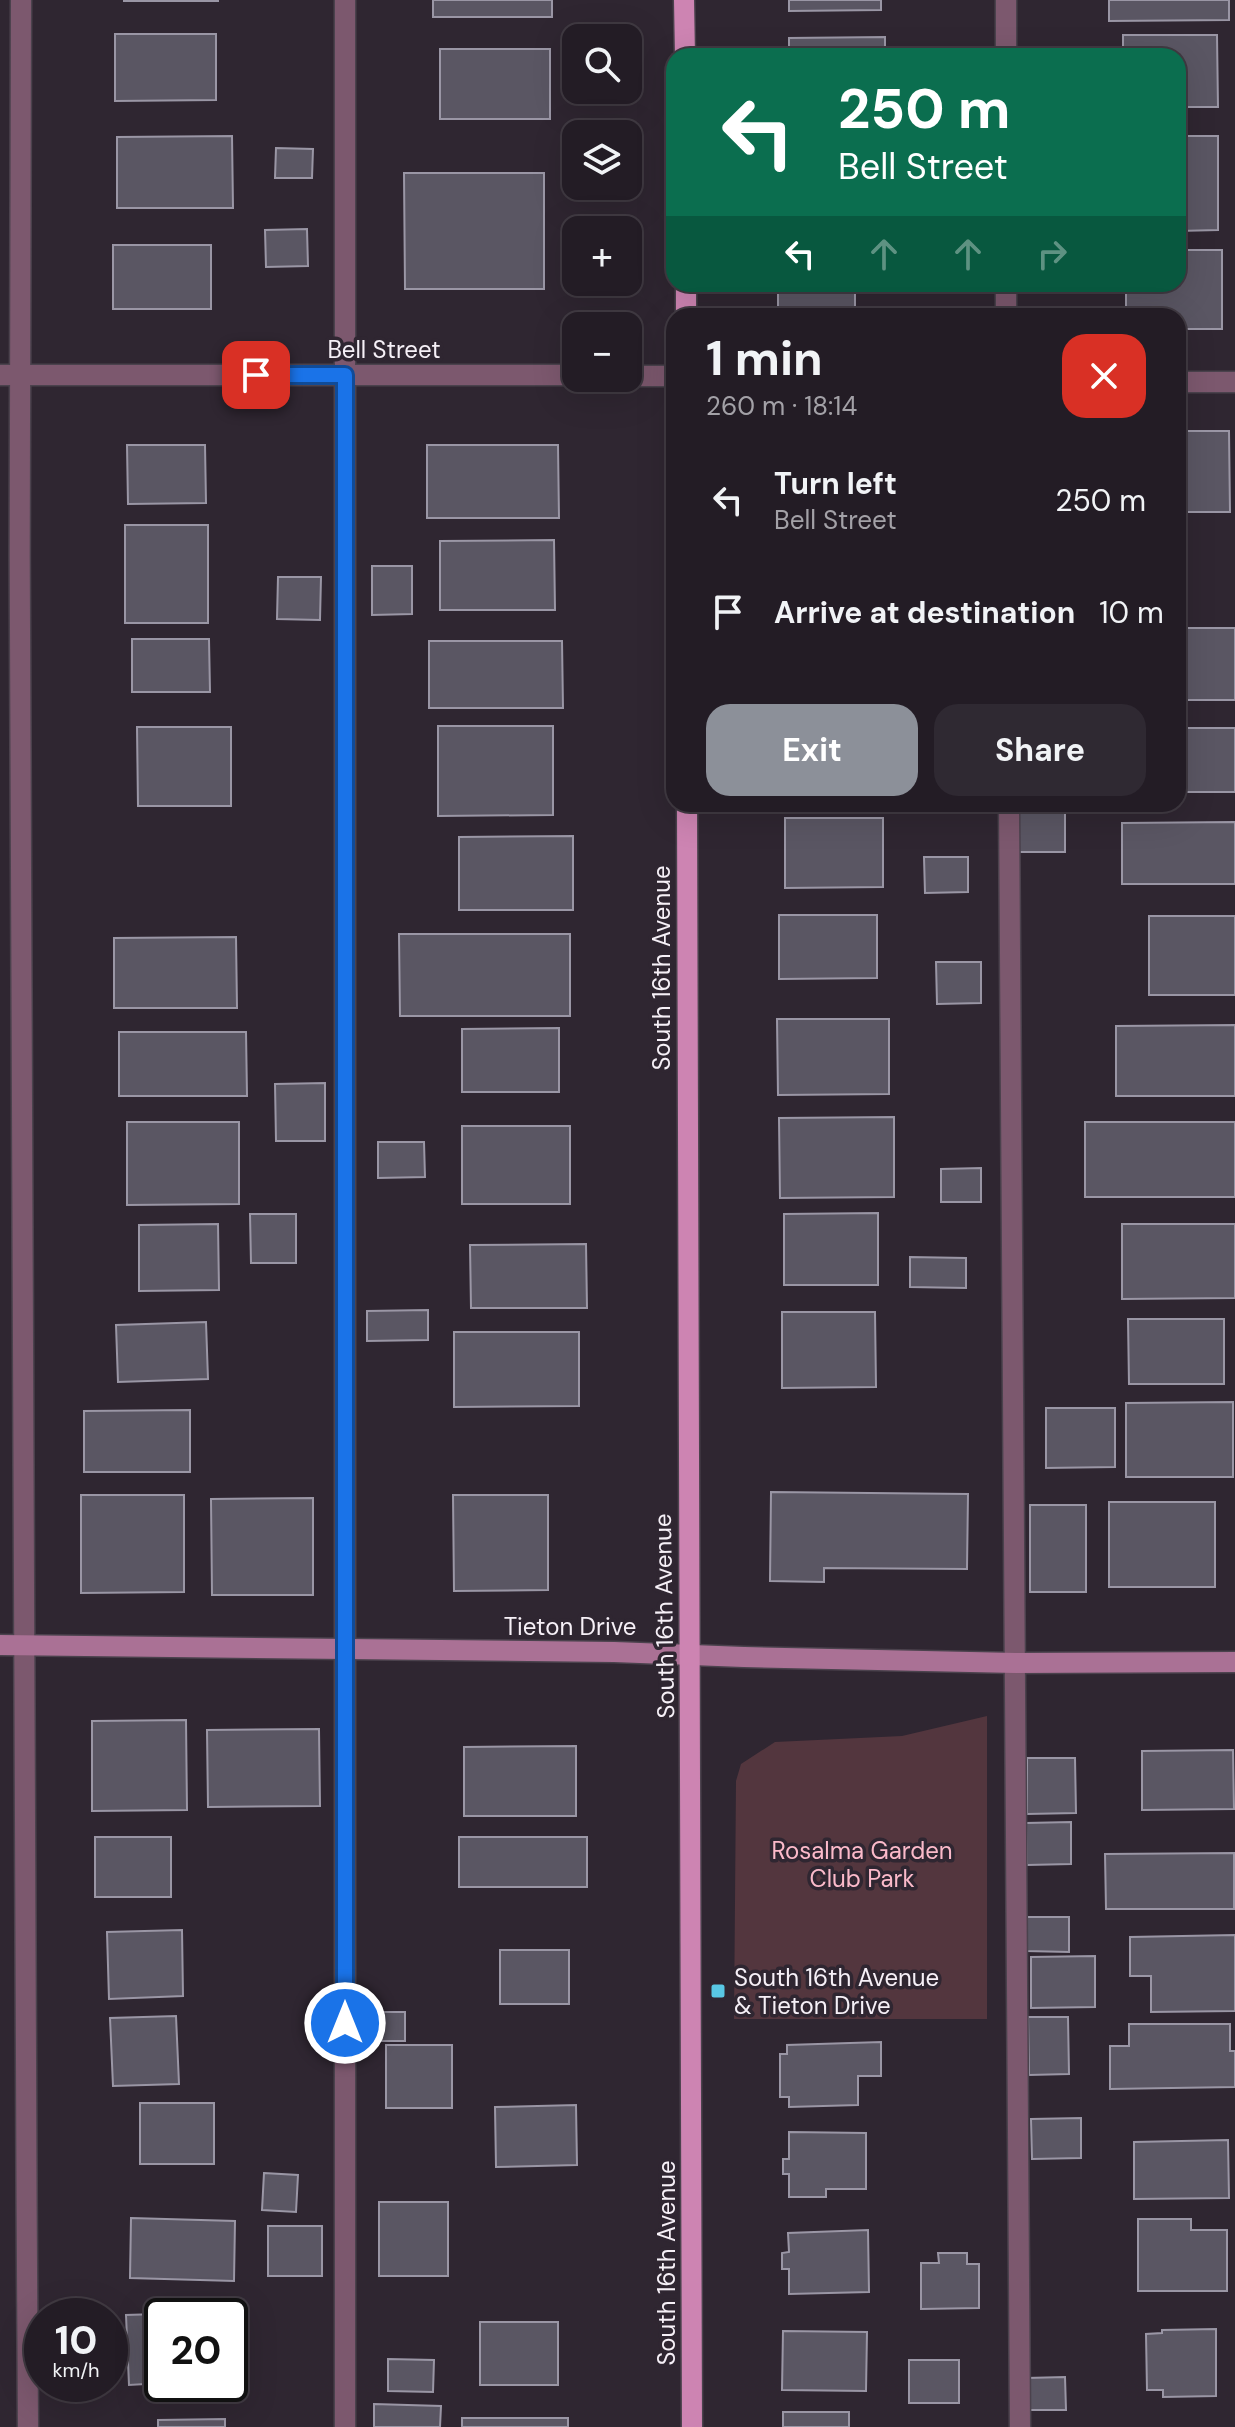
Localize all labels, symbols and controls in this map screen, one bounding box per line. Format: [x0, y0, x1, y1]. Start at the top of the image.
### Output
map controls [562, 24, 642, 392]
button: search [562, 24, 642, 104]
text: 250 m [838, 72, 1010, 145]
icon: left [706, 80, 810, 184]
button: layers [562, 120, 642, 200]
text: Bell Street [838, 143, 1008, 190]
button: + [562, 216, 642, 296]
icon: left [778, 232, 822, 276]
icon: ahead [862, 232, 906, 276]
icon: ahead [946, 232, 990, 276]
icon: right [1030, 232, 1074, 276]
button: − [562, 312, 642, 392]
text: 1 min [706, 327, 823, 390]
street label: Bell Street [327, 334, 441, 365]
button: close [1062, 334, 1146, 418]
pin [222, 341, 290, 409]
icon: arrive [234, 353, 278, 397]
text: 260 m · 18:14 [706, 389, 857, 423]
text: Turn left [774, 464, 897, 503]
icon: left [706, 478, 750, 522]
text: 250 m [1055, 481, 1146, 520]
text: Bell Street [774, 503, 897, 537]
icon: arrive [706, 590, 750, 634]
text: Arrive at destination [774, 593, 1075, 632]
text: 10 m [1099, 593, 1164, 632]
button: Exit [706, 704, 918, 796]
button: Share [934, 704, 1146, 796]
street label: South 16th Avenue [646, 865, 677, 1071]
street label: South 16th Avenue [647, 1513, 681, 1719]
street label: Tieton Drive [504, 1611, 636, 1642]
park label: Rosalma Garden Club Park [771, 1835, 953, 1894]
place label: South 16th Avenue & Tieton Drive [734, 1962, 939, 2021]
position arrow [303, 1981, 387, 2065]
marker: South 16th Avenue & Tieton Drive [709, 1982, 727, 2000]
street label: South 16th Avenue [651, 2160, 682, 2366]
speed limit sign: 20 [144, 2298, 248, 2402]
text: 10 [55, 2314, 97, 2366]
text: km/h [52, 2357, 100, 2383]

